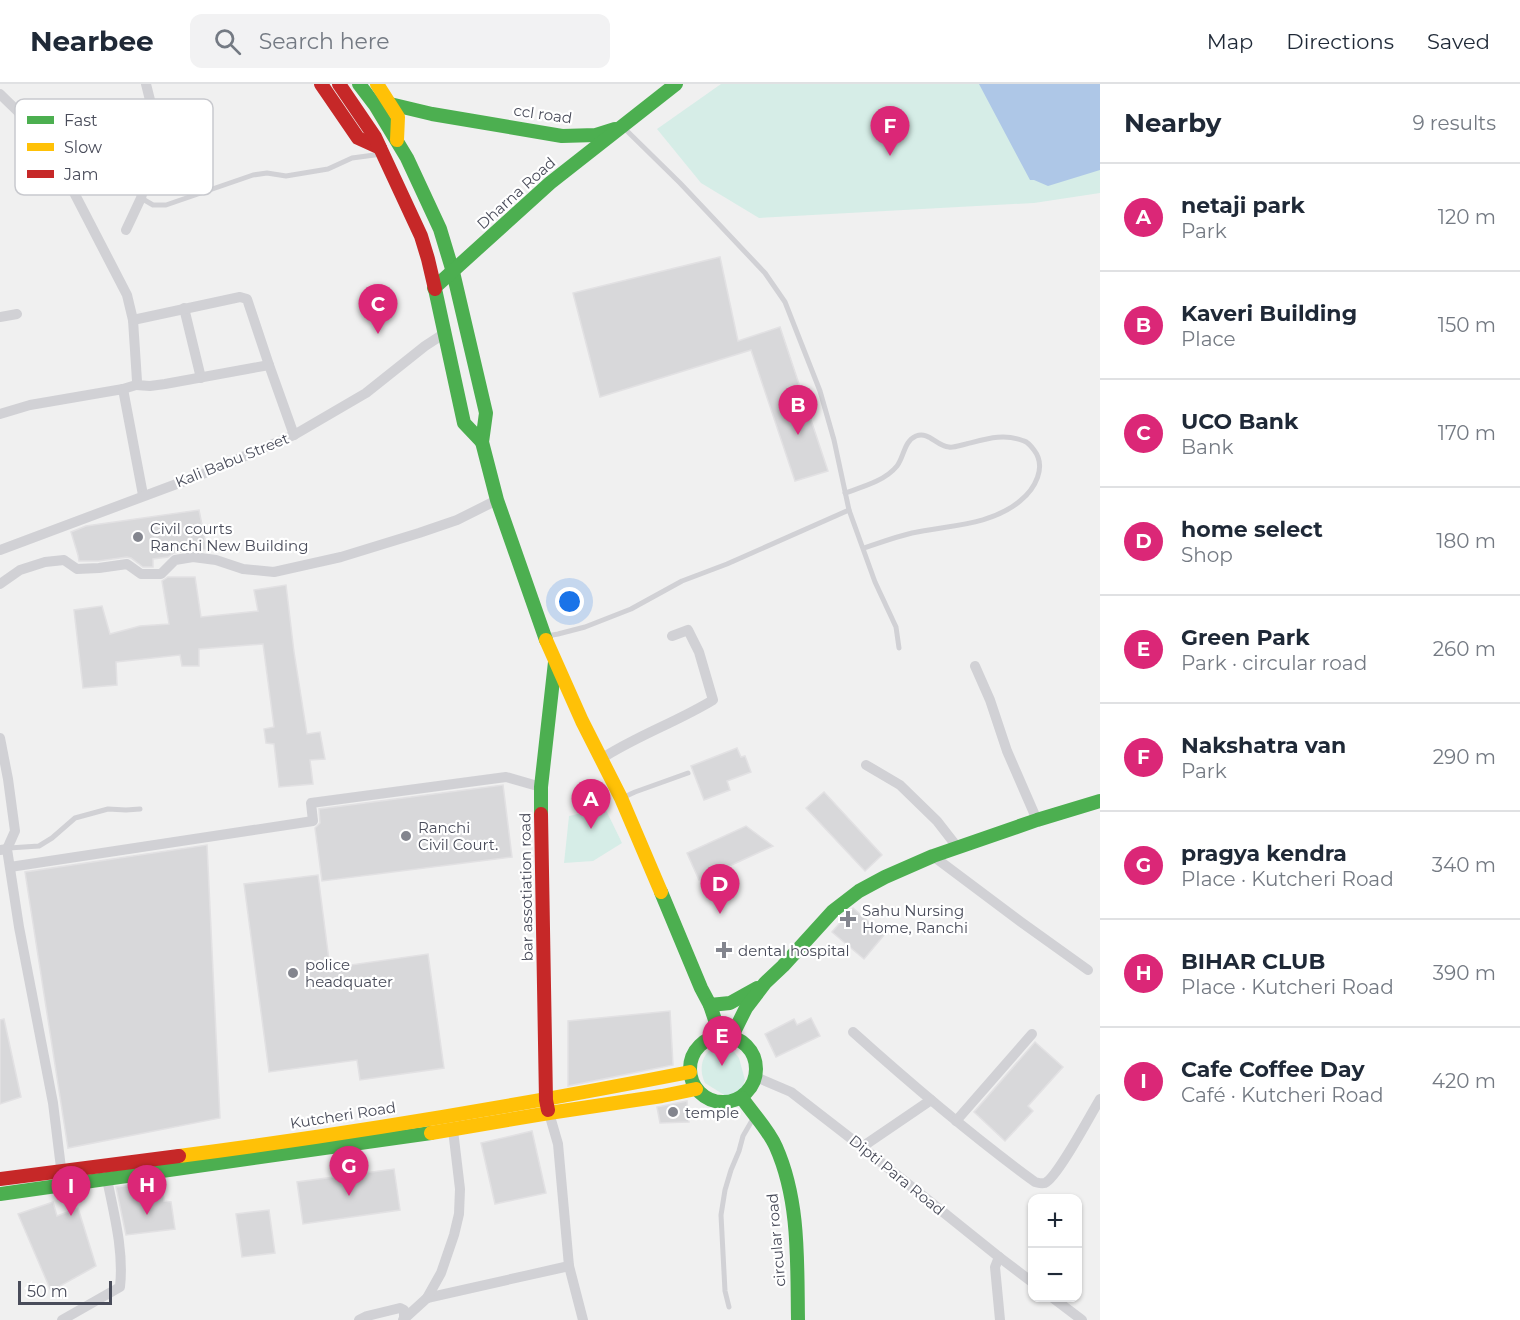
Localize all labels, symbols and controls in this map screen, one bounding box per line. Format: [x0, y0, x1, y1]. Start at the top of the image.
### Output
search box [190, 14, 610, 68]
text: Nearbee [30, 24, 154, 58]
icon: search [211, 25, 244, 58]
text: Search here [259, 28, 390, 55]
text: Map [1207, 29, 1253, 54]
text: Directions [1286, 29, 1394, 54]
text: Saved [1427, 29, 1490, 54]
legend [15, 99, 213, 195]
street label: ccl road [513, 100, 573, 128]
pin: F [870, 106, 910, 156]
text: Nearby [1124, 107, 1221, 139]
text: Fast [64, 111, 98, 130]
text: 9 results [1412, 111, 1496, 135]
text: Slow [64, 138, 102, 157]
street label: Dharna Road [473, 153, 559, 233]
text: Jam [63, 165, 98, 184]
text: netaji park [1181, 192, 1305, 219]
text: A [1136, 205, 1151, 229]
text: 120 m [1438, 205, 1496, 229]
text: Park [1181, 219, 1227, 243]
pin: C [358, 284, 398, 334]
text: Kaveri Building [1181, 300, 1357, 327]
text: B [1136, 313, 1151, 337]
text: 150 m [1438, 313, 1496, 337]
text: Place [1181, 327, 1236, 351]
pin: B [778, 386, 818, 435]
text: UCO Bank [1181, 408, 1298, 435]
text: C [1136, 421, 1151, 445]
text: 170 m [1438, 421, 1496, 445]
street label: Kali Babu Street [172, 429, 292, 491]
text: Bank [1181, 435, 1233, 459]
text: home select [1181, 516, 1323, 543]
place label: Civil courts Ranchi New Building [150, 519, 309, 555]
text: D [1135, 529, 1152, 553]
text: 180 m [1436, 529, 1496, 553]
marker: Civil courts Ranchi New Building [131, 530, 145, 544]
text: Shop [1181, 543, 1233, 567]
your location [555, 587, 584, 616]
text: Green Park [1181, 624, 1310, 651]
text: E [1137, 637, 1150, 661]
text: 260 m [1433, 637, 1496, 661]
text: Park · circular road [1181, 651, 1367, 675]
text: Nakshatra van [1181, 732, 1346, 759]
text: F [1137, 745, 1150, 769]
text: 290 m [1433, 745, 1496, 769]
text: Park [1181, 759, 1227, 783]
pin: A [572, 780, 610, 829]
street label: bar assotiation road [515, 813, 537, 961]
place label: Ranchi Civil Court. [418, 818, 498, 854]
marker: Ranchi Civil Court. [399, 829, 413, 843]
text: pragya kendra [1181, 840, 1347, 867]
text: G [1136, 853, 1151, 877]
text: 340 m [1432, 853, 1496, 877]
pin: D [700, 864, 740, 914]
text: Place · Kutcheri Road [1181, 867, 1394, 891]
place label: Sahu Nursing Home, Ranchi [862, 901, 968, 937]
marker: Sahu Nursing Home, Ranchi [839, 910, 857, 928]
marker: dental hospital [715, 941, 733, 959]
place label: dental hospital [738, 941, 850, 960]
text: BIHAR CLUB [1181, 948, 1325, 975]
place label: police headquater [305, 955, 393, 991]
text: H [1135, 961, 1152, 985]
text: 390 m [1433, 961, 1496, 985]
marker: police headquater [286, 966, 300, 980]
text: Place · Kutcheri Road [1181, 975, 1394, 999]
pin: E [702, 1016, 742, 1066]
text: Cafe Coffee Day [1181, 1056, 1365, 1083]
text: I [1140, 1069, 1147, 1093]
text: 420 m [1432, 1069, 1496, 1093]
text: Café · Kutcheri Road [1181, 1083, 1384, 1107]
street label: Kutcheri Road [289, 1097, 397, 1133]
place label: temple [685, 1103, 739, 1122]
marker: temple [666, 1105, 680, 1119]
street label: Dipti Para Road [845, 1131, 949, 1219]
pin: G [330, 1146, 368, 1196]
pin: I [52, 1166, 90, 1216]
pin: H [128, 1166, 166, 1215]
street label: circular road [762, 1192, 790, 1288]
map controls [1028, 1194, 1082, 1302]
button: + [1028, 1194, 1082, 1248]
button: − [1028, 1248, 1082, 1302]
scale bar [18, 1278, 112, 1306]
text: 50 m [27, 1282, 68, 1301]

